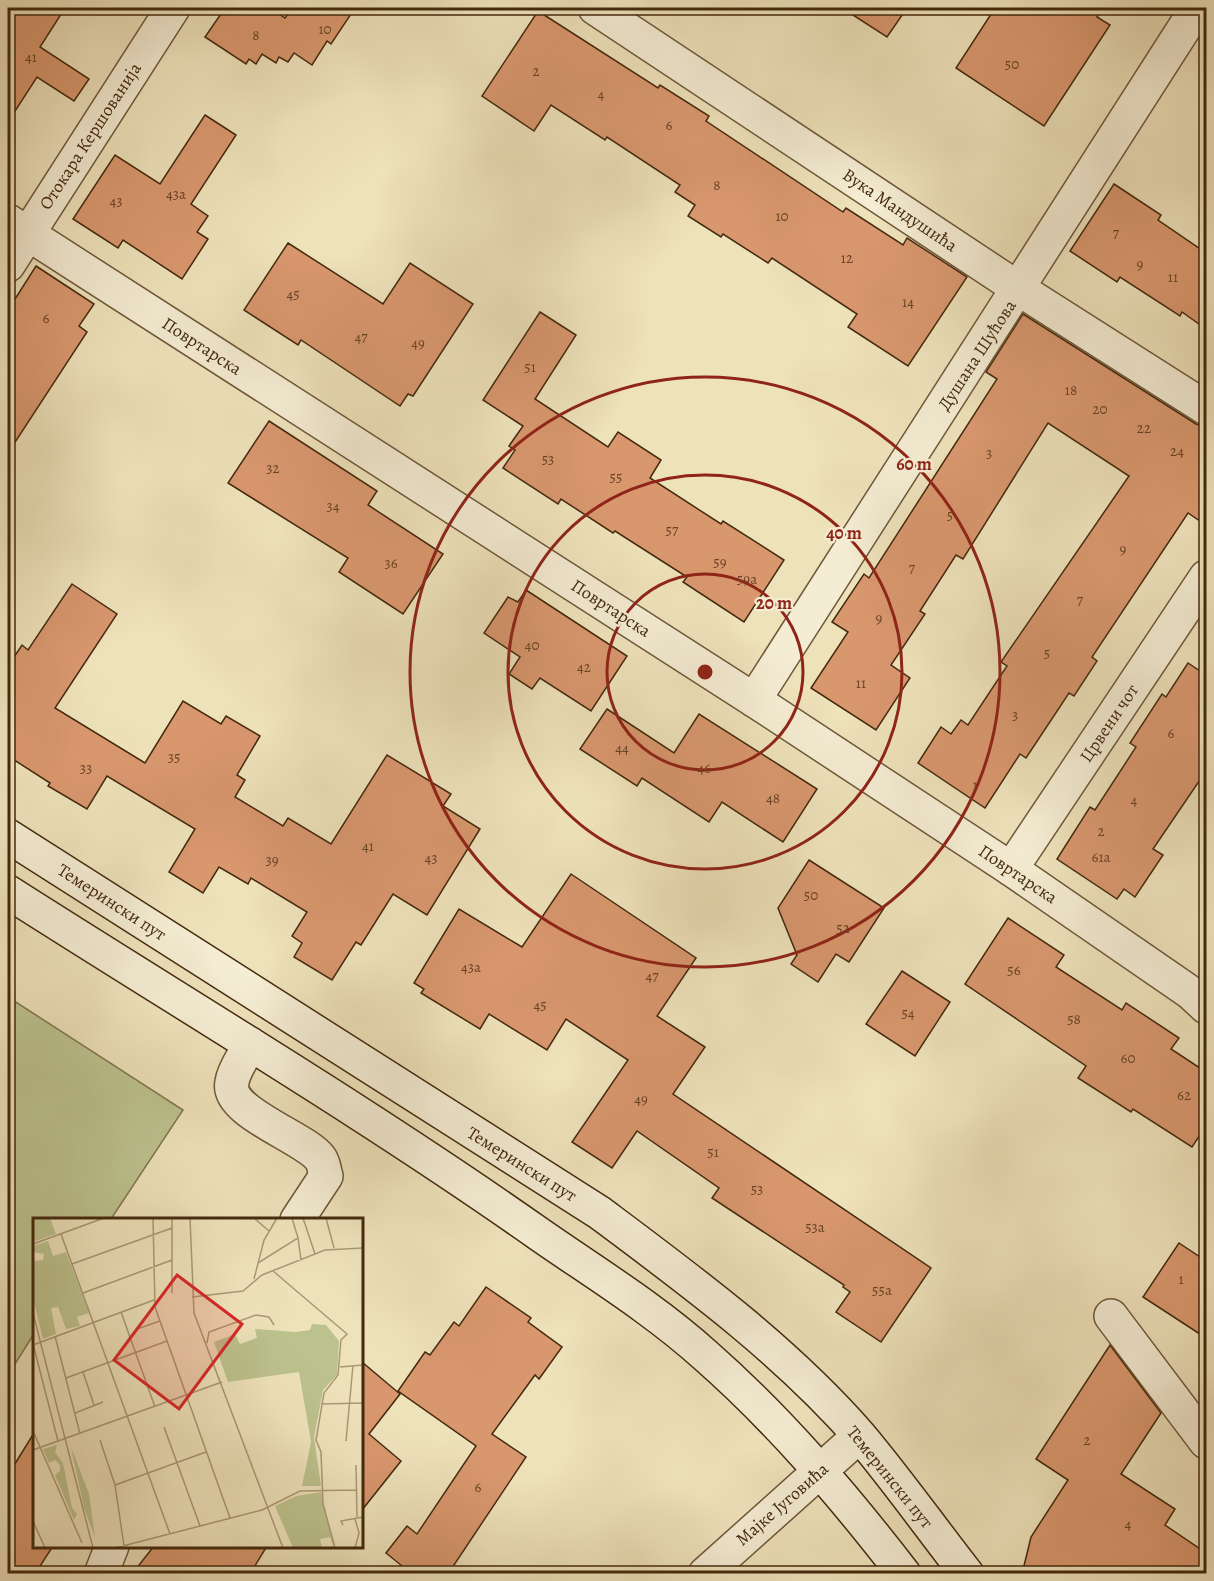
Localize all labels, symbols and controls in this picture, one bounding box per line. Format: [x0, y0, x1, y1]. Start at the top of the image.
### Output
house number: 10 [318, 19, 332, 39]
house number: 8 [252, 25, 260, 45]
house number: 41 [25, 47, 37, 67]
house number: 50 [1005, 54, 1019, 74]
street label: Отокара Кершованија [33, 57, 147, 214]
house number: 2 [532, 61, 540, 81]
house number: 4 [598, 84, 605, 104]
house number: 6 [666, 115, 673, 135]
street label: Вука Мандушића [838, 163, 963, 258]
house number: 8 [713, 175, 721, 195]
house number: 43a [166, 184, 186, 204]
house number: 43 [109, 191, 123, 211]
house number: 10 [775, 206, 789, 226]
house number: 7 [1113, 223, 1120, 243]
house number: 12 [841, 248, 853, 268]
house number: 9 [1137, 254, 1144, 274]
house number: 11 [1168, 267, 1178, 287]
house number: 45 [286, 284, 300, 304]
house number: 14 [902, 292, 914, 312]
street label: Душана Шућова [932, 294, 1022, 415]
house number: 6 [43, 308, 50, 328]
street label: Повртарска [158, 311, 247, 381]
house number: 47 [354, 327, 368, 347]
house number: 49 [411, 333, 425, 353]
house number: 51 [524, 357, 536, 377]
house number: 18 [1065, 380, 1077, 400]
house number: 20 [1092, 399, 1108, 419]
house number: 22 [1137, 418, 1151, 438]
house number: 24 [1170, 441, 1184, 461]
house number: 3 [986, 443, 992, 463]
house number: 53 [542, 449, 554, 469]
text: 60 m [896, 452, 932, 476]
house number: 32 [266, 458, 280, 478]
house number: 55 [610, 467, 622, 487]
house number: 34 [326, 496, 340, 516]
house number: 5 [947, 505, 953, 525]
house number: 57 [666, 520, 679, 540]
text: 40 m [826, 521, 862, 545]
house number: 9 [1120, 539, 1127, 559]
house number: 59 [713, 552, 727, 572]
house number: 36 [384, 553, 398, 573]
house number: 7 [909, 558, 916, 578]
house number: 59a [737, 569, 757, 589]
street label: Повртарска [567, 573, 656, 643]
house number: 7 [1077, 590, 1084, 610]
text: 20 m [756, 591, 792, 615]
house number: 9 [876, 608, 883, 628]
house number: 40 [525, 635, 539, 655]
house number: 5 [1044, 643, 1050, 663]
house number: 42 [577, 657, 591, 677]
centre of rings [695, 662, 715, 682]
house number: 11 [856, 673, 866, 693]
street label: Црвени чот [1074, 679, 1144, 767]
house number: 3 [1012, 705, 1018, 725]
house number: 6 [1168, 723, 1175, 743]
house number: 44 [615, 738, 629, 758]
house number: 35 [168, 747, 180, 767]
house number: 33 [80, 758, 92, 778]
house number: 46 [697, 758, 711, 778]
house number: 1 [972, 775, 978, 795]
house number: 48 [766, 788, 780, 808]
house number: 4 [1131, 790, 1138, 810]
house number: 2 [1097, 821, 1105, 841]
house number: 41 [362, 836, 374, 856]
street label: Повртарска [974, 839, 1063, 910]
house number: 61a [1091, 847, 1111, 867]
house number: 43 [424, 848, 438, 868]
house number: 39 [265, 850, 279, 870]
street label: Темерински пут [53, 858, 171, 946]
house number: 50 [804, 885, 818, 905]
house number: 52 [836, 918, 850, 938]
house number: 43a [461, 957, 481, 977]
house number: 56 [1007, 960, 1021, 980]
house number: 47 [645, 966, 659, 986]
house number: 45 [533, 995, 547, 1015]
house number: 54 [901, 1003, 915, 1023]
house number: 58 [1067, 1009, 1081, 1029]
house number: 60 [1121, 1048, 1135, 1068]
house number: 62 [1177, 1085, 1191, 1105]
house number: 49 [634, 1089, 648, 1109]
street label: Темерински пут [462, 1121, 582, 1207]
house number: 51 [707, 1142, 719, 1162]
house number: 53 [751, 1179, 763, 1199]
house number: 53a [805, 1217, 825, 1237]
inset map [33, 1218, 363, 1548]
house number: 1 [1178, 1269, 1184, 1289]
house number: 55a [872, 1280, 892, 1300]
street label: Темерински пут [841, 1421, 939, 1533]
house number: 2 [1083, 1430, 1091, 1450]
street label: Мајке Југовића [731, 1457, 834, 1551]
house number: 6 [475, 1477, 482, 1497]
house number: 4 [1125, 1514, 1132, 1534]

